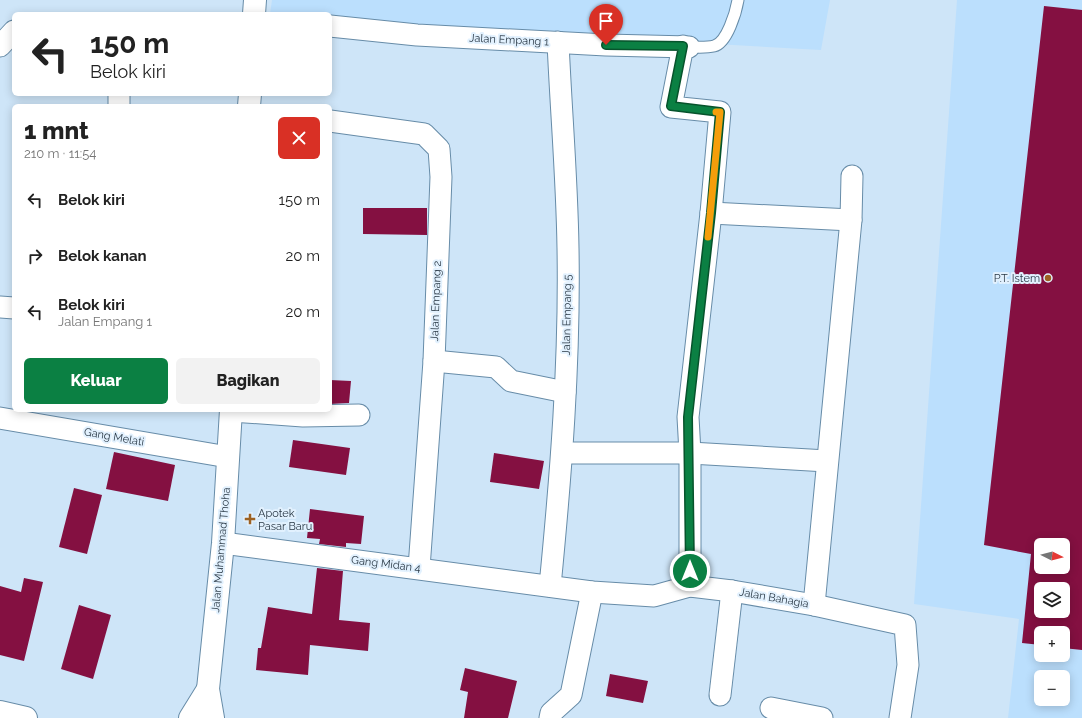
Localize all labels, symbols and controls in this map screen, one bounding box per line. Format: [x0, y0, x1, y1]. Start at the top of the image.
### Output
pin [589, 4, 623, 45]
icon: arrive [595, 10, 617, 32]
text: 150 m [90, 27, 169, 60]
icon: left [24, 28, 76, 80]
street label: Jalan Empang 1 [469, 31, 549, 49]
text: Belok kiri [90, 61, 166, 82]
text: 1 mnt [24, 116, 89, 145]
button: close [278, 117, 320, 159]
text: 210 m · 11:54 [24, 146, 96, 161]
icon: left [24, 189, 46, 211]
text: Belok kiri [58, 191, 125, 209]
text: 150 m [279, 191, 320, 209]
icon: right [24, 245, 46, 267]
text: Belok kanan [58, 247, 147, 265]
text: 20 m [285, 247, 320, 265]
street label: Jalan Empang 2 [428, 260, 444, 342]
place label: P.T. Istem [994, 272, 1040, 285]
marker: P.T. Istem [1043, 273, 1053, 283]
street label: Jalan Empang 5 [560, 274, 574, 356]
text: Belok kiri [58, 296, 125, 314]
icon: left [24, 301, 46, 323]
text: 20 m [285, 303, 320, 321]
text: Jalan Empang 1 [58, 314, 152, 329]
button: Keluar [24, 358, 168, 404]
button: Bagikan [176, 358, 320, 404]
street label: Gang Melati [83, 425, 145, 449]
street label: Jalan Muhammad Thoha [209, 487, 233, 613]
place label: Apotek Pasar Baru [258, 507, 312, 533]
marker: Apotek Pasar Baru [245, 514, 255, 524]
north arrow [1034, 538, 1070, 574]
map controls [1034, 538, 1070, 706]
position arrow [669, 550, 711, 592]
street label: Gang Midan 4 [350, 553, 422, 575]
button: layers [1034, 582, 1070, 618]
street label: Jalan Bahagia [738, 585, 810, 611]
button: + [1034, 626, 1070, 662]
button: − [1034, 670, 1070, 706]

